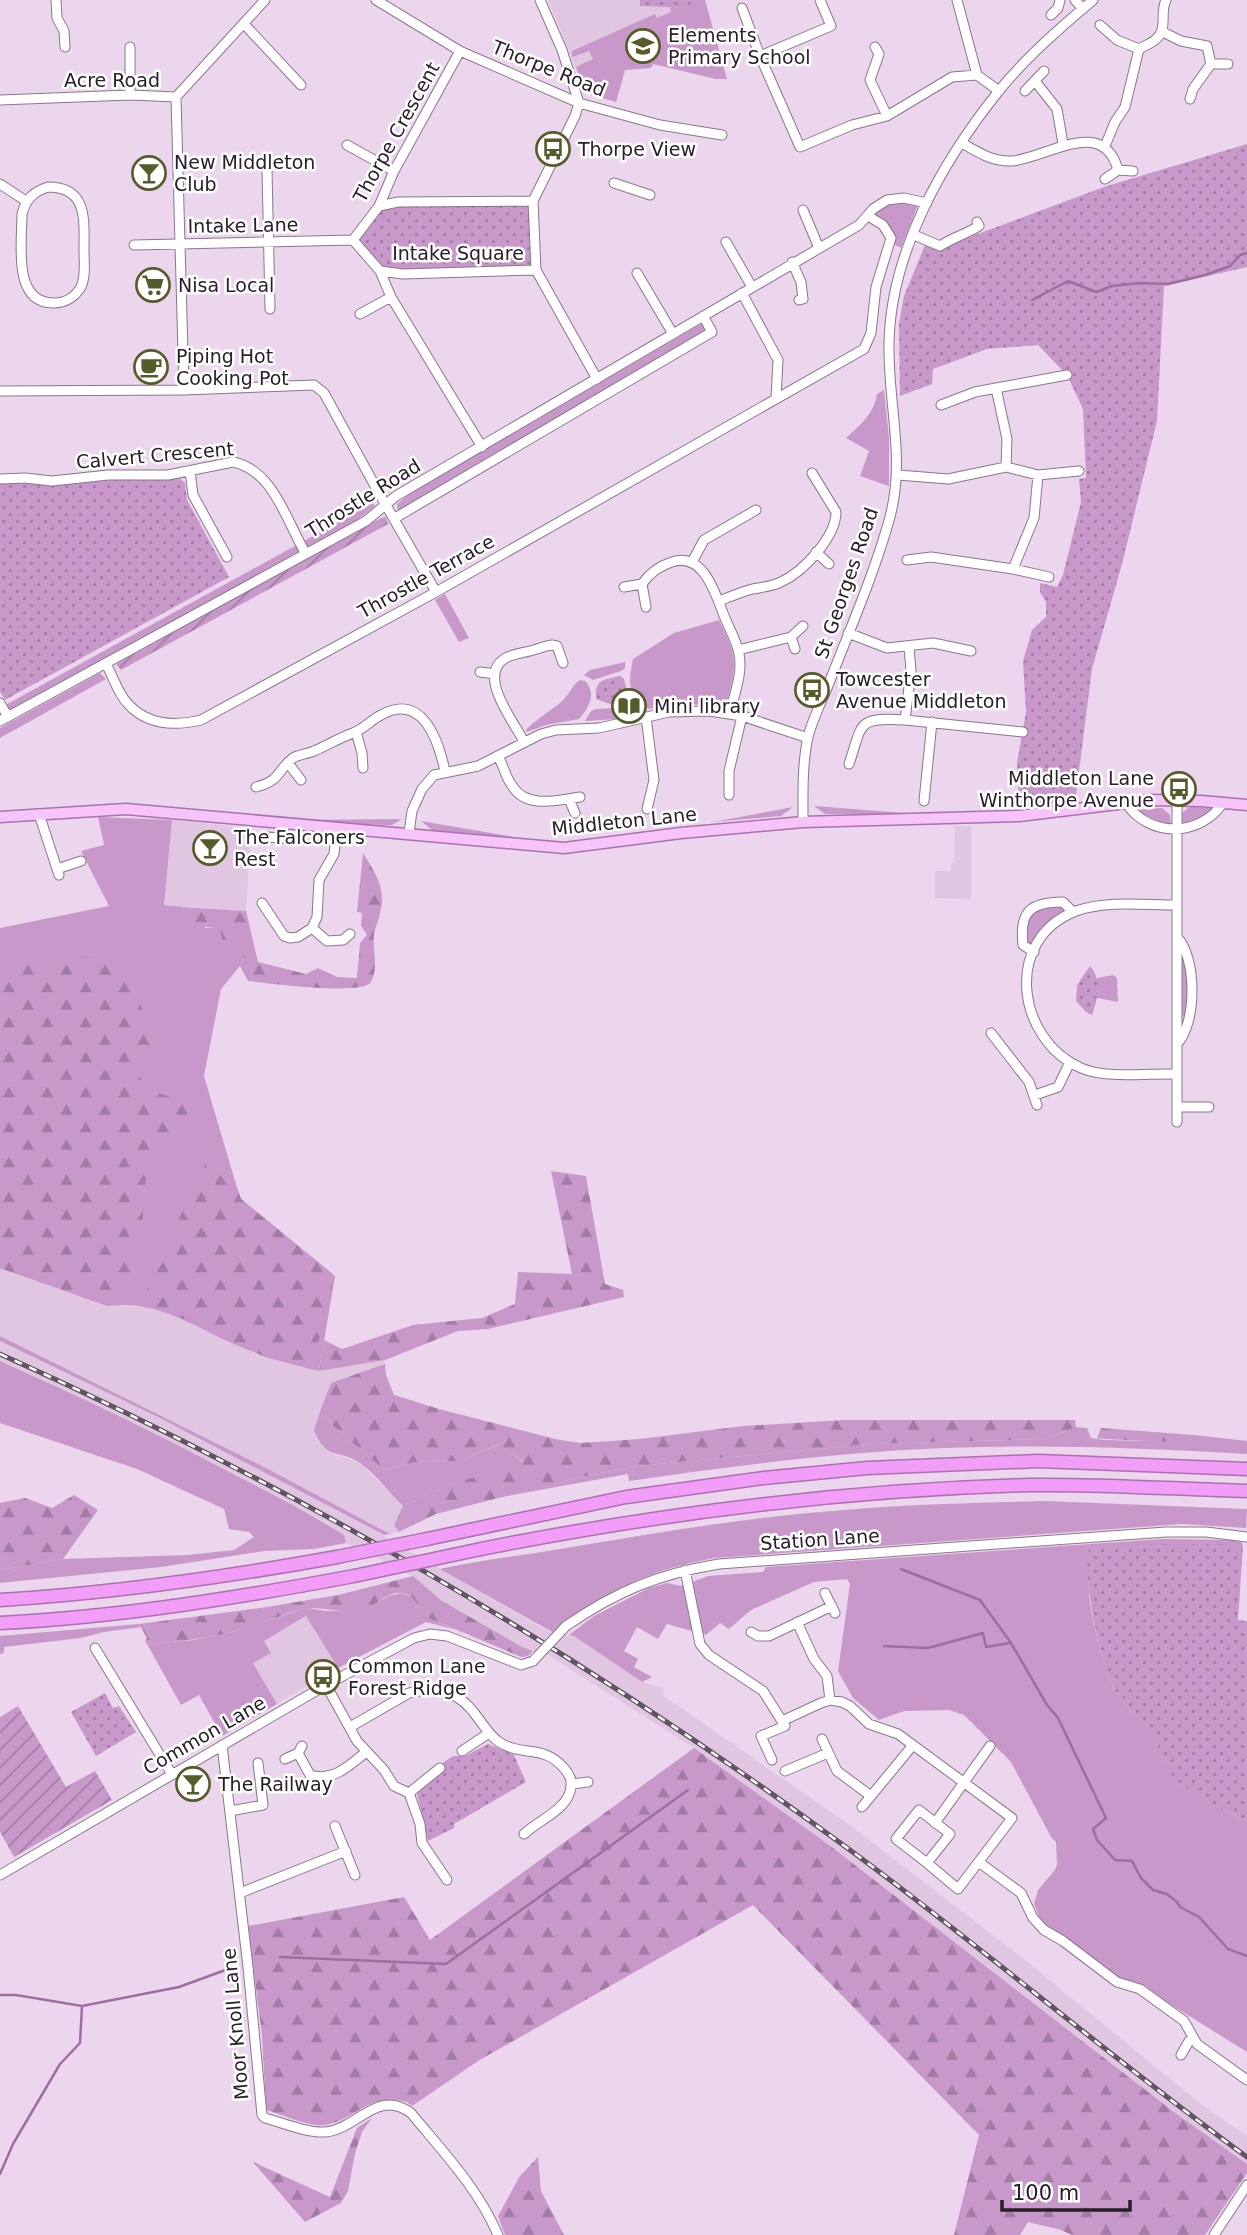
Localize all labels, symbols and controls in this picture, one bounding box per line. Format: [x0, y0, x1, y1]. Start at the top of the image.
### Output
place label: Elements Primary School [668, 24, 811, 68]
school or university icon: Elements Primary School [624, 27, 662, 65]
street label: Thorpe Road [488, 35, 609, 101]
street label: Thorpe Crescent [348, 58, 444, 207]
street label: Acre Road [64, 69, 160, 91]
bus stop icon: Thorpe View [534, 130, 572, 168]
place label: Thorpe View [577, 138, 696, 160]
place label: New Middleton Club [174, 151, 315, 195]
bar icon: New Middleton Club [130, 154, 168, 192]
street label: Intake Lane [187, 213, 299, 237]
street label: Intake Square [392, 242, 524, 264]
supermarket icon: Nisa Local [134, 266, 172, 304]
place label: Nisa Local [178, 274, 274, 296]
place label: Piping Hot Cooking Pot [176, 345, 289, 389]
cafe icon: Piping Hot Cooking Pot [132, 348, 170, 386]
street label: Calvert Crescent [75, 437, 235, 473]
street label: Throstle Road [301, 454, 424, 542]
street label: St Georges Road [810, 505, 882, 661]
street label: Throstle Terrace [353, 529, 498, 623]
place label: Towcester Avenue Middleton [835, 668, 1007, 712]
bus stop icon: Towcester Avenue Middleton [793, 671, 831, 709]
library icon: Mini library [610, 687, 648, 725]
place label: Mini library [654, 695, 760, 717]
place label: Middleton Lane Winthorpe Avenue [979, 767, 1154, 811]
bus stop icon: Middleton Lane Winthorpe Avenue [1160, 770, 1198, 808]
street label: Middleton Lane [550, 802, 698, 840]
place label: The Falconers Rest [233, 826, 365, 870]
bar icon: The Falconers Rest [191, 829, 229, 867]
street label: Station Lane [760, 1524, 880, 1554]
place label: Common Lane Forest Ridge [348, 1655, 486, 1699]
bus stop icon: Common Lane Forest Ridge [304, 1658, 342, 1696]
street label: Common Lane [139, 1691, 269, 1779]
bar icon: The Railway [174, 1765, 212, 1803]
place label: The Railway [217, 1773, 333, 1795]
street label: Moor Knoll Lane [217, 1947, 253, 2101]
scale bar [1002, 2168, 1130, 2212]
text: 100 m [1012, 2181, 1079, 2205]

